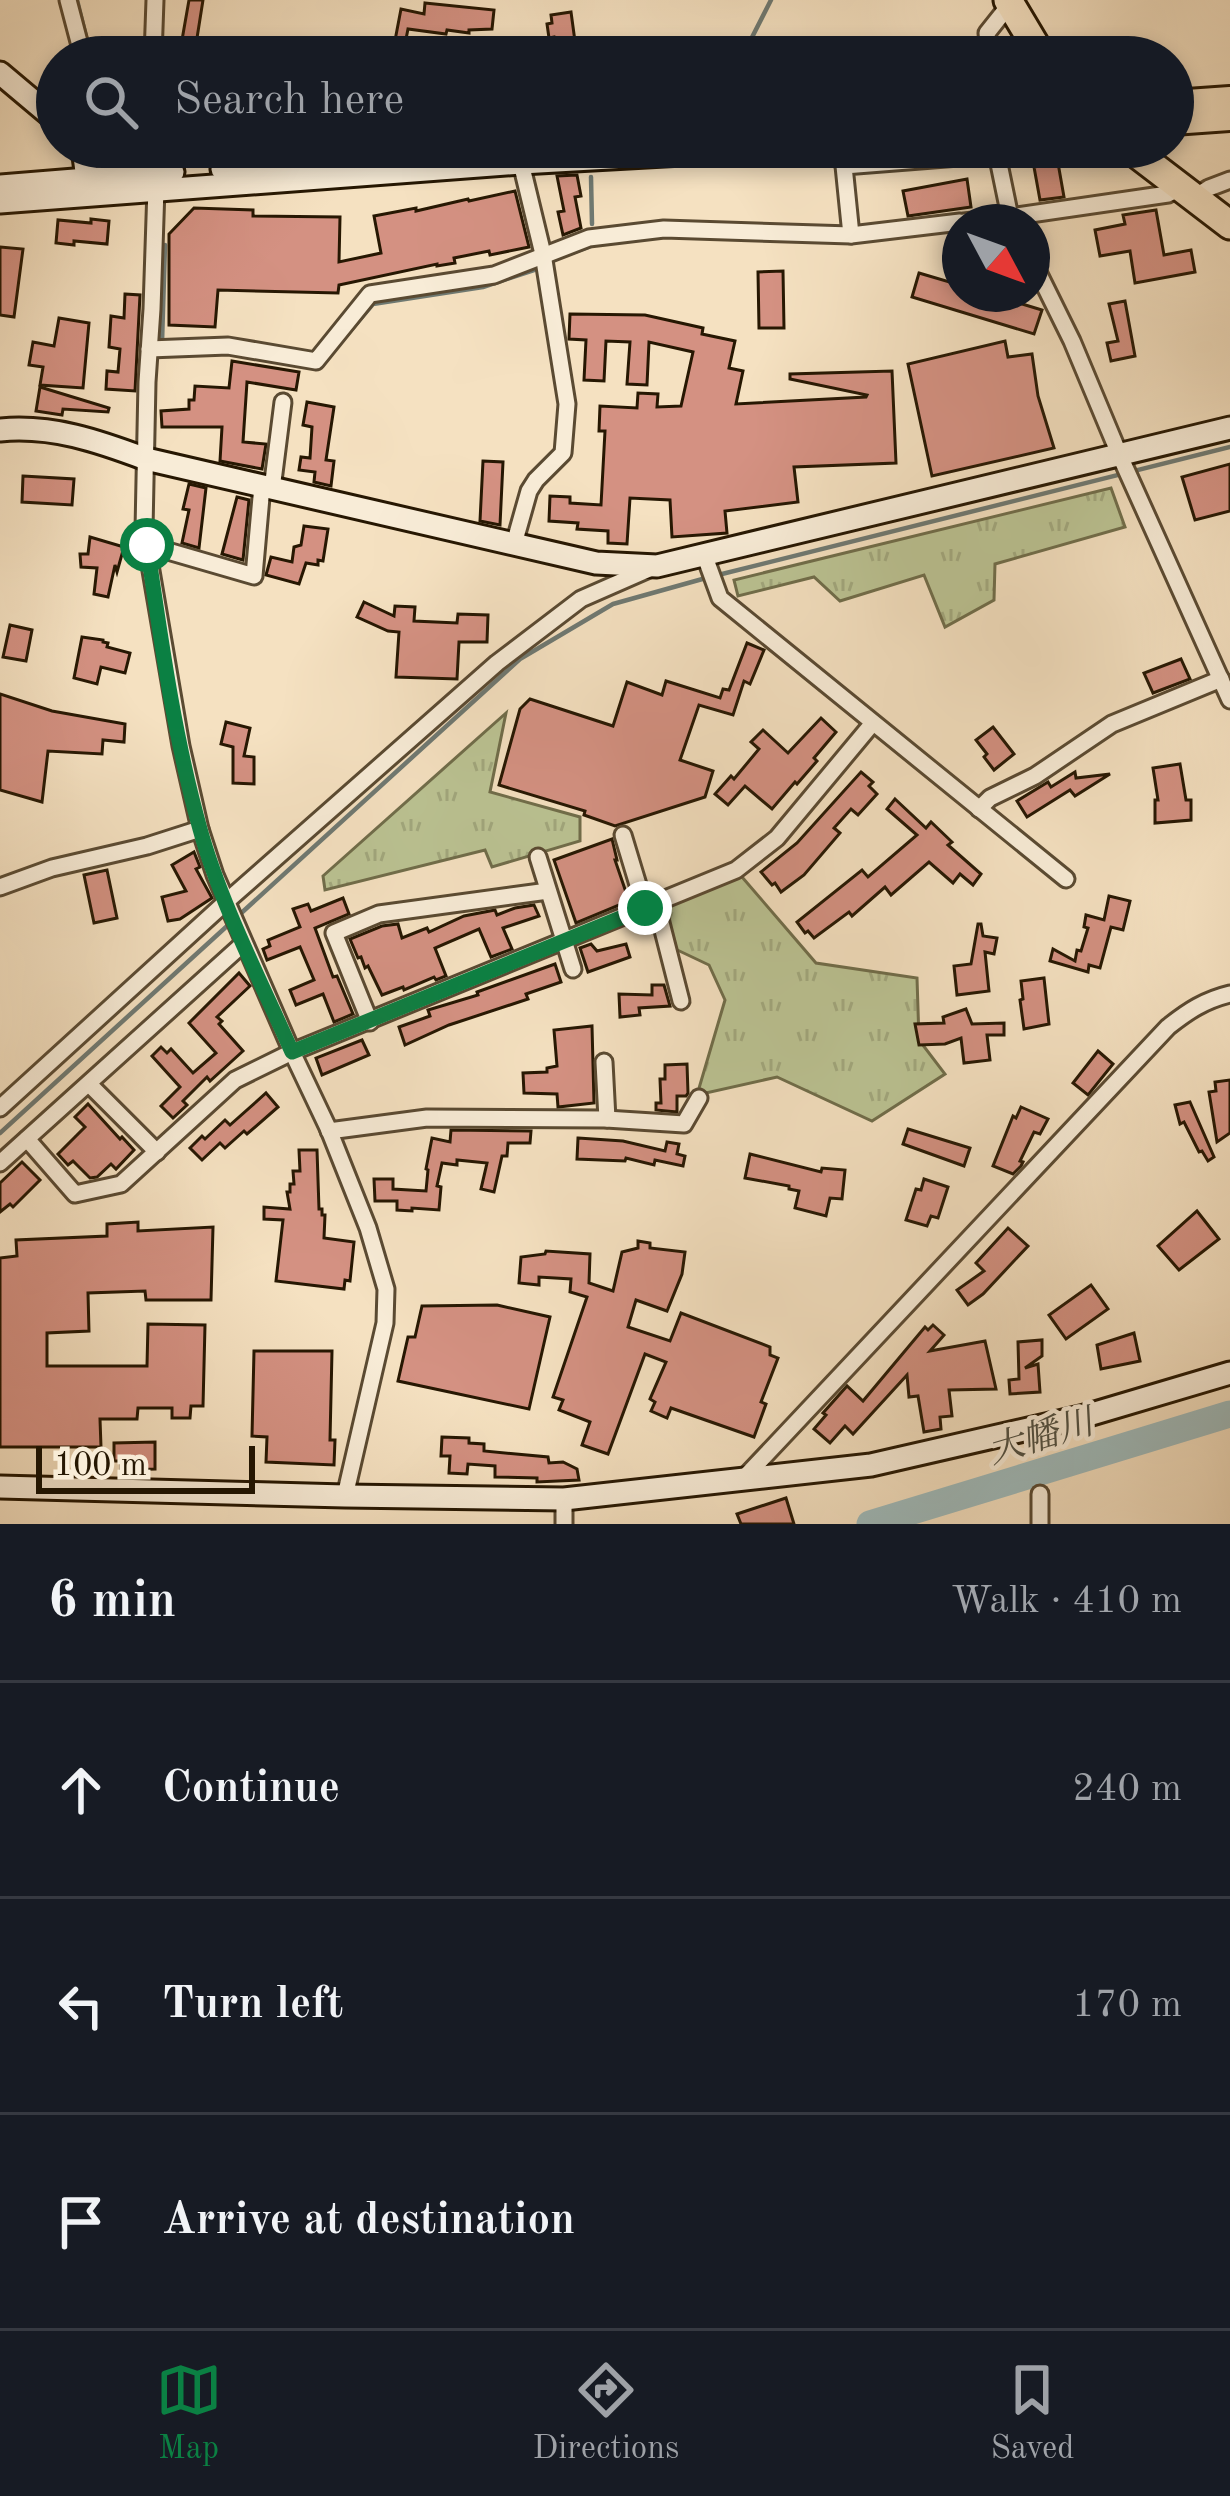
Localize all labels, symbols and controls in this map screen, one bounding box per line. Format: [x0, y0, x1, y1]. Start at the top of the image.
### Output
search box [36, 36, 1194, 168]
icon: search [78, 69, 144, 135]
text: Search here [174, 79, 404, 124]
north arrow [942, 204, 1050, 312]
route start [120, 518, 174, 572]
route end [618, 881, 672, 935]
water label: 大幡川 [983, 1401, 1102, 1472]
scale bar [36, 1440, 255, 1493]
text: 100 m [54, 1450, 147, 1483]
text: 6 min [48, 1577, 176, 1628]
text: Walk · 410 m [951, 1582, 1182, 1621]
icon: ahead [48, 1757, 114, 1823]
text: Continue [162, 1767, 340, 1812]
text: 240 m [1072, 1770, 1182, 1809]
icon: left [48, 1973, 114, 2039]
text: Turn left [162, 1983, 343, 2028]
text: 170 m [1072, 1986, 1182, 2025]
icon: arrive [48, 2189, 114, 2255]
text: Arrive at destination [162, 2199, 575, 2244]
tab: Map [156, 2357, 222, 2470]
tab: Directions [533, 2357, 679, 2470]
tab: Saved [990, 2357, 1074, 2470]

